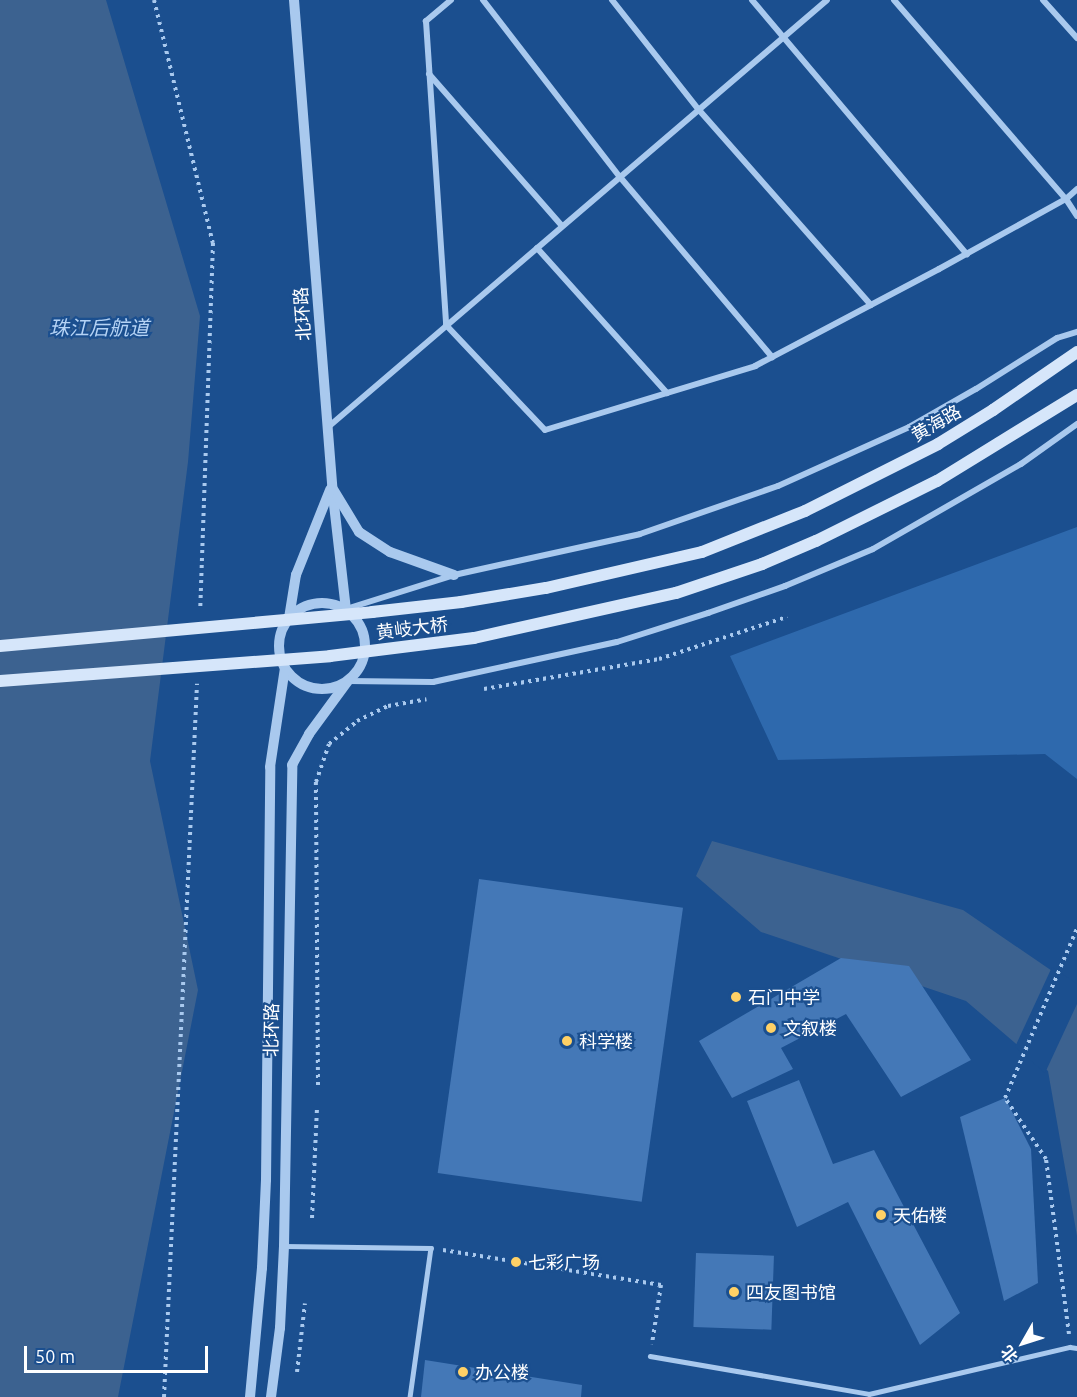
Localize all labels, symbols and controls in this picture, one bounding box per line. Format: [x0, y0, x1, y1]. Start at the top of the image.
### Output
street label: 北环路 [289, 286, 315, 342]
water label: 珠江后航道 [49, 315, 149, 339]
street label: 黄海路 [907, 400, 965, 446]
street label: 黄岐大桥 [375, 613, 449, 643]
place label: 石门中学 [748, 986, 820, 1008]
marker: 石门中学 [729, 990, 743, 1004]
street label: 北环路 [260, 1003, 282, 1057]
place label: 文叙楼 [783, 1017, 837, 1039]
marker: 文叙楼 [764, 1021, 778, 1035]
place label: 科学楼 [579, 1030, 633, 1052]
marker: 科学楼 [560, 1034, 574, 1048]
place label: 天佑楼 [893, 1204, 947, 1226]
marker: 天佑楼 [874, 1208, 888, 1222]
place label: 七彩广场 [528, 1251, 600, 1273]
marker: 七彩广场 [509, 1255, 523, 1269]
place label: 四友图书馆 [746, 1281, 836, 1303]
marker: 四友图书馆 [727, 1285, 741, 1299]
north arrow [993, 1313, 1053, 1373]
scale bar [27, 1334, 212, 1372]
text: 北 [997, 1342, 1021, 1366]
text: 50 m [35, 1346, 75, 1366]
place label: 办公楼 [475, 1361, 529, 1383]
marker: 办公楼 [456, 1365, 470, 1379]

